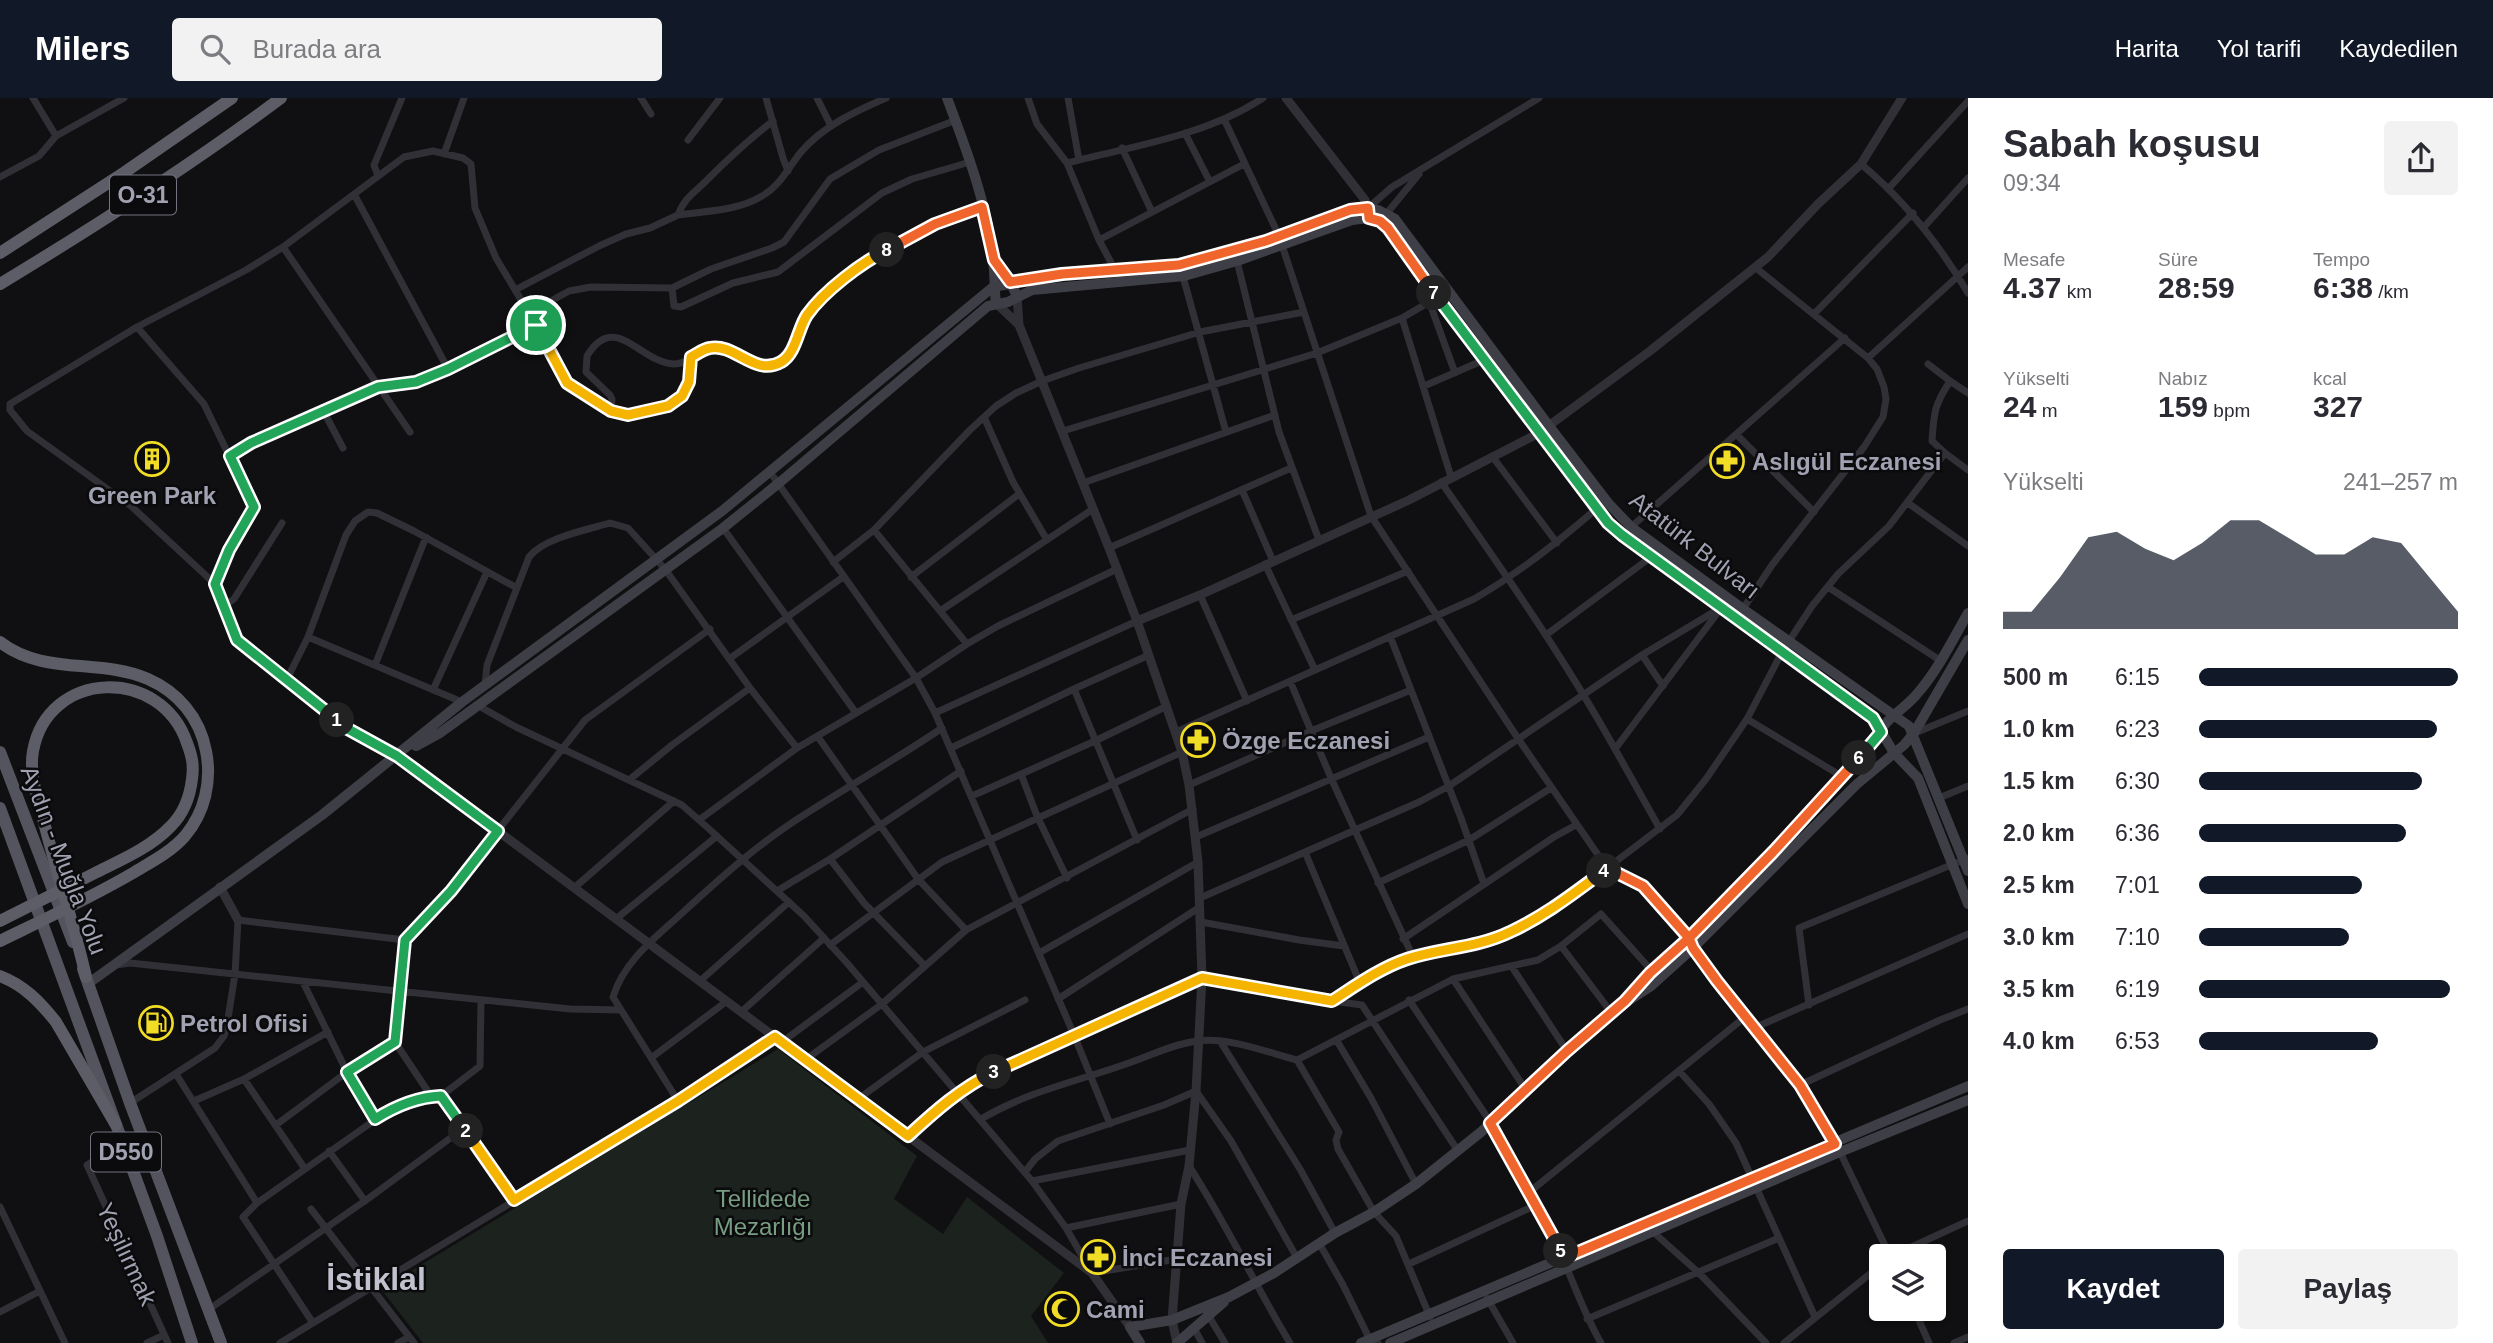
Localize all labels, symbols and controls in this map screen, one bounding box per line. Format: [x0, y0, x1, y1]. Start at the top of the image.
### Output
search box [172, 18, 662, 81]
text: Milers [35, 30, 130, 67]
icon: search [196, 30, 234, 68]
text: Burada ara [252, 34, 381, 64]
text: Harita [2115, 35, 2179, 62]
text: Yol tarifi [2217, 35, 2301, 62]
text: Kaydedilen [2339, 35, 2458, 62]
button: share [2384, 121, 2458, 195]
text: Sabah koşusu [2003, 123, 2261, 165]
text: 09:34 [2003, 170, 2061, 196]
road number: O-31 [110, 176, 176, 214]
pin: 8 [870, 232, 904, 268]
text: 8 [881, 239, 892, 260]
text: Mesafe [2003, 249, 2065, 270]
text: Süre [2158, 249, 2198, 270]
text: Tempo [2313, 249, 2370, 270]
text: 4.37 [2003, 271, 2061, 304]
text: 28:59 [2158, 271, 2235, 304]
text: 6:38 [2313, 271, 2373, 304]
pin: 7 [1416, 276, 1452, 310]
text: km [2061, 281, 2092, 302]
text: /km [2373, 281, 2409, 302]
text: 7 [1428, 282, 1439, 303]
pin [506, 295, 566, 355]
icon: arrive [517, 306, 555, 344]
text: Yükselti [2003, 368, 2070, 389]
text: Nabız [2158, 368, 2208, 389]
text: kcal [2313, 368, 2347, 389]
text: 24 [2003, 390, 2036, 423]
text: 159 [2158, 390, 2208, 423]
text: 327 [2313, 390, 2363, 423]
text: m [2036, 400, 2057, 421]
text: bpm [2208, 400, 2250, 421]
building icon: Green Park [133, 440, 171, 478]
pharmacy icon: Aslıgül Eczanesi [1708, 442, 1746, 480]
place label: Aslıgül Eczanesi [1752, 448, 1941, 475]
text: Yükselti [2003, 469, 2084, 495]
text: 241–257 m [2343, 469, 2458, 495]
place label: Green Park [88, 482, 217, 509]
street label: Atatürk Bulvarı [1625, 486, 1765, 604]
text: 500 m [2003, 664, 2068, 690]
text: 6:15 [2115, 664, 2160, 690]
pin: 1 [320, 702, 354, 738]
text: 1 [331, 709, 342, 730]
text: 1.0 km [2003, 716, 2075, 742]
text: 6:23 [2115, 716, 2160, 742]
pharmacy icon: Özge Eczanesi [1179, 721, 1217, 759]
place label: Özge Eczanesi [1222, 727, 1390, 754]
pin: 6 [1842, 740, 1876, 776]
text: 6 [1853, 747, 1864, 768]
street label: Aydın - Muğla Yolu [16, 762, 112, 958]
text: 1.5 km [2003, 768, 2075, 794]
text: 6:30 [2115, 768, 2160, 794]
text: 2.0 km [2003, 820, 2075, 846]
text: 6:36 [2115, 820, 2160, 846]
pin: 4 [1586, 854, 1622, 888]
text: 4 [1598, 860, 1609, 881]
text: 2.5 km [2003, 872, 2075, 898]
text: 7:01 [2115, 872, 2160, 898]
text: 3.0 km [2003, 924, 2075, 950]
text: 7:10 [2115, 924, 2160, 950]
text: 3.5 km [2003, 976, 2075, 1002]
text: 6:19 [2115, 976, 2160, 1002]
fuel station icon: Petrol Ofisi [137, 1004, 175, 1042]
place label: Petrol Ofisi [180, 1010, 308, 1037]
text: 4.0 km [2003, 1028, 2075, 1054]
text: 6:53 [2115, 1028, 2160, 1054]
pin: 3 [976, 1054, 1012, 1090]
text: 3 [988, 1061, 999, 1082]
pin: 2 [448, 1114, 484, 1148]
text: 2 [460, 1120, 471, 1141]
road number: D550 [91, 1133, 161, 1172]
park label: Tellidede Mezarlığı [714, 1185, 812, 1240]
street label: Yeşilırmak [92, 1199, 163, 1310]
pin: 5 [1544, 1234, 1578, 1268]
pharmacy icon: İnci Eczanesi [1079, 1238, 1117, 1276]
text: 5 [1555, 1240, 1566, 1261]
place label: İnci Eczanesi [1122, 1244, 1273, 1271]
map controls [1869, 1244, 1946, 1321]
button: layers [1869, 1244, 1946, 1321]
button: Kaydet [2003, 1249, 2224, 1329]
button: Paylaş [2238, 1249, 2458, 1329]
district label: İstiklal [326, 1261, 426, 1297]
mosque icon: Cami [1043, 1290, 1081, 1328]
place label: Cami [1086, 1296, 1145, 1323]

